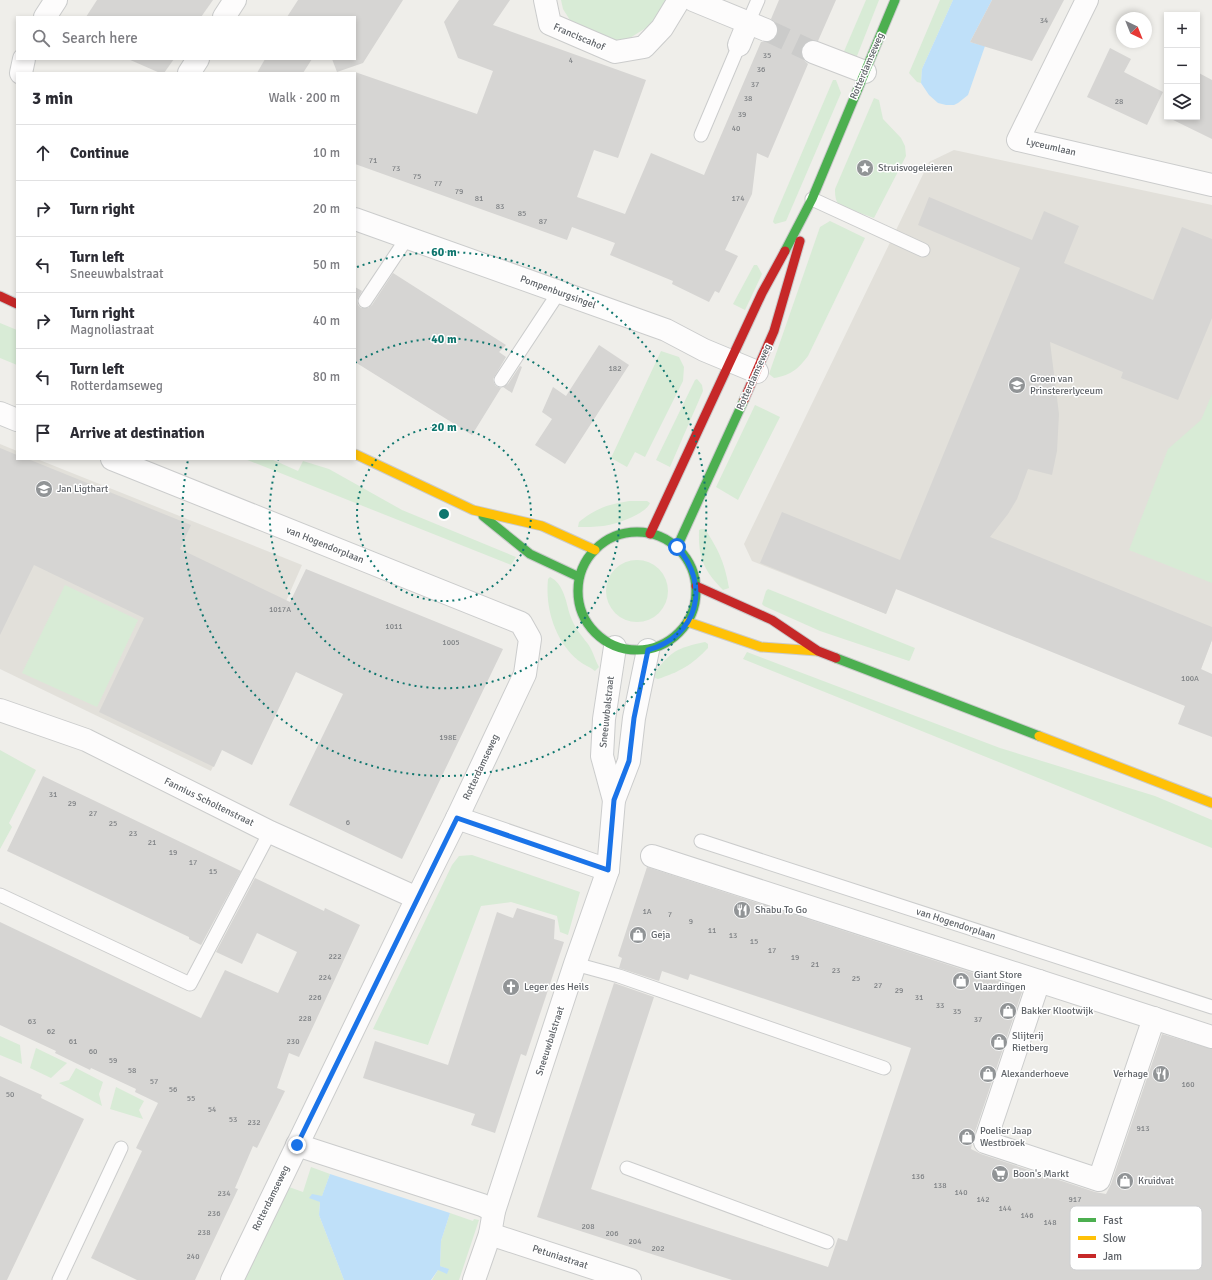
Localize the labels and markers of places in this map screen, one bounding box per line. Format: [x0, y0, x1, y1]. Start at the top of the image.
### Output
place icon: Struisvogeleieren [855, 158, 875, 178]
place label: Struisvogeleieren [878, 162, 953, 174]
place label: Groen van Prinstererlyceum [1030, 373, 1103, 397]
school or university icon: Groen van Prinstererlyceum [1007, 375, 1027, 395]
school or university icon: Jan Ligthart [34, 479, 54, 499]
place label: Jan Ligthart [57, 483, 109, 495]
centre of rings [437, 507, 451, 521]
restaurant icon: Shabu To Go [732, 900, 752, 920]
place label: Shabu To Go [755, 904, 807, 916]
shop icon: Geja [628, 925, 648, 945]
place label: Geja [651, 929, 670, 941]
place label: Giant Store Vlaardingen [974, 969, 1026, 993]
shop icon: Giant Store Vlaardingen [951, 971, 971, 991]
church icon: Leger des Heils [501, 977, 521, 997]
place label: Leger des Heils [524, 981, 589, 993]
shop icon: Bakker Klootwijk [998, 1001, 1018, 1021]
place label: Bakker Klootwijk [1021, 1005, 1093, 1017]
place label: Slijterij Rietberg [1012, 1030, 1048, 1054]
shop icon: Slijterij Rietberg [989, 1032, 1009, 1052]
shop icon: Alexanderhoeve [978, 1064, 998, 1084]
restaurant icon: Verhage [1151, 1064, 1171, 1084]
place label: Alexanderhoeve [1001, 1068, 1069, 1080]
place label: Verhage [1113, 1068, 1148, 1080]
place label: Poelier Jaap Westbroek [980, 1125, 1032, 1149]
shop icon: Poelier Jaap Westbroek [957, 1127, 977, 1147]
supermarket icon: Boon's Markt [990, 1164, 1010, 1184]
place label: Boon's Markt [1013, 1168, 1069, 1180]
shop icon: Kruidvat [1115, 1171, 1135, 1191]
place label: Kruidvat [1138, 1175, 1175, 1187]

